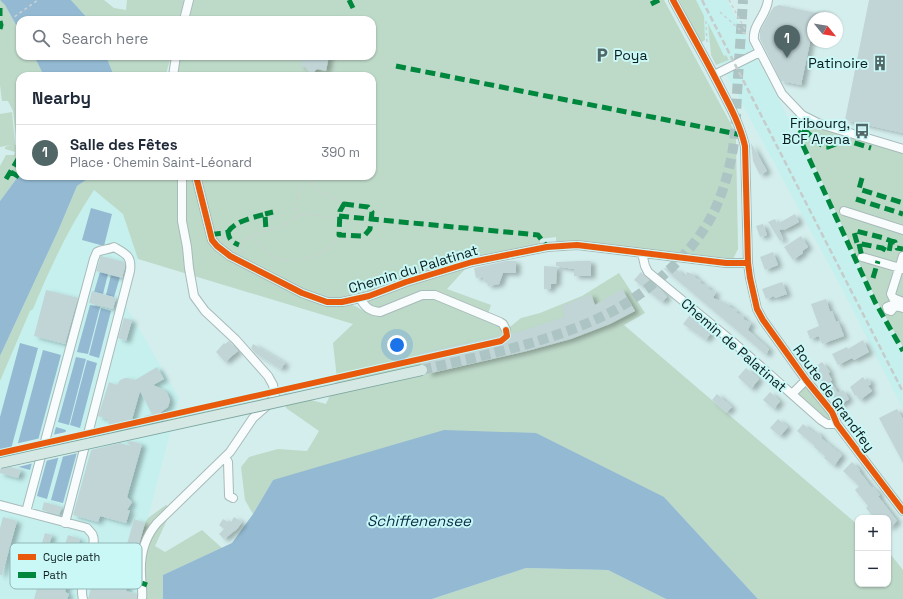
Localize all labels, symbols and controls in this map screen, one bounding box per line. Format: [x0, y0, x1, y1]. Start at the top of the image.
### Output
north arrow [807, 12, 843, 48]
search box [16, 16, 376, 60]
pin: 1 [774, 25, 800, 58]
icon: search [30, 27, 52, 49]
text: Search here [62, 29, 148, 48]
parking icon: Poya [593, 46, 611, 64]
place label: Poya [614, 46, 647, 64]
place label: Patinoire [808, 54, 868, 72]
building icon: Patinoire [871, 54, 889, 72]
text: Nearby [32, 87, 91, 109]
place label: Fribourg, BCF Arena [782, 114, 850, 148]
bus stop icon: Fribourg, BCF Arena [853, 122, 871, 140]
text: Salle des Fêtes [70, 135, 178, 154]
text: 1 [42, 144, 48, 161]
text: 390 m [321, 144, 360, 161]
text: Place · Chemin Saint-Léonard [70, 154, 252, 171]
street label: Chemin du Palatinat [346, 241, 480, 297]
street label: Chemin de Palatinat [677, 294, 791, 396]
your location [387, 335, 407, 355]
street label: Route de Grandfey [789, 341, 879, 455]
water label: Schiffenensee [367, 511, 472, 530]
map controls [855, 515, 891, 587]
button: + [855, 515, 891, 551]
legend [10, 543, 142, 589]
text: Cycle path [43, 550, 100, 564]
button: − [855, 551, 891, 587]
text: Path [43, 568, 67, 582]

